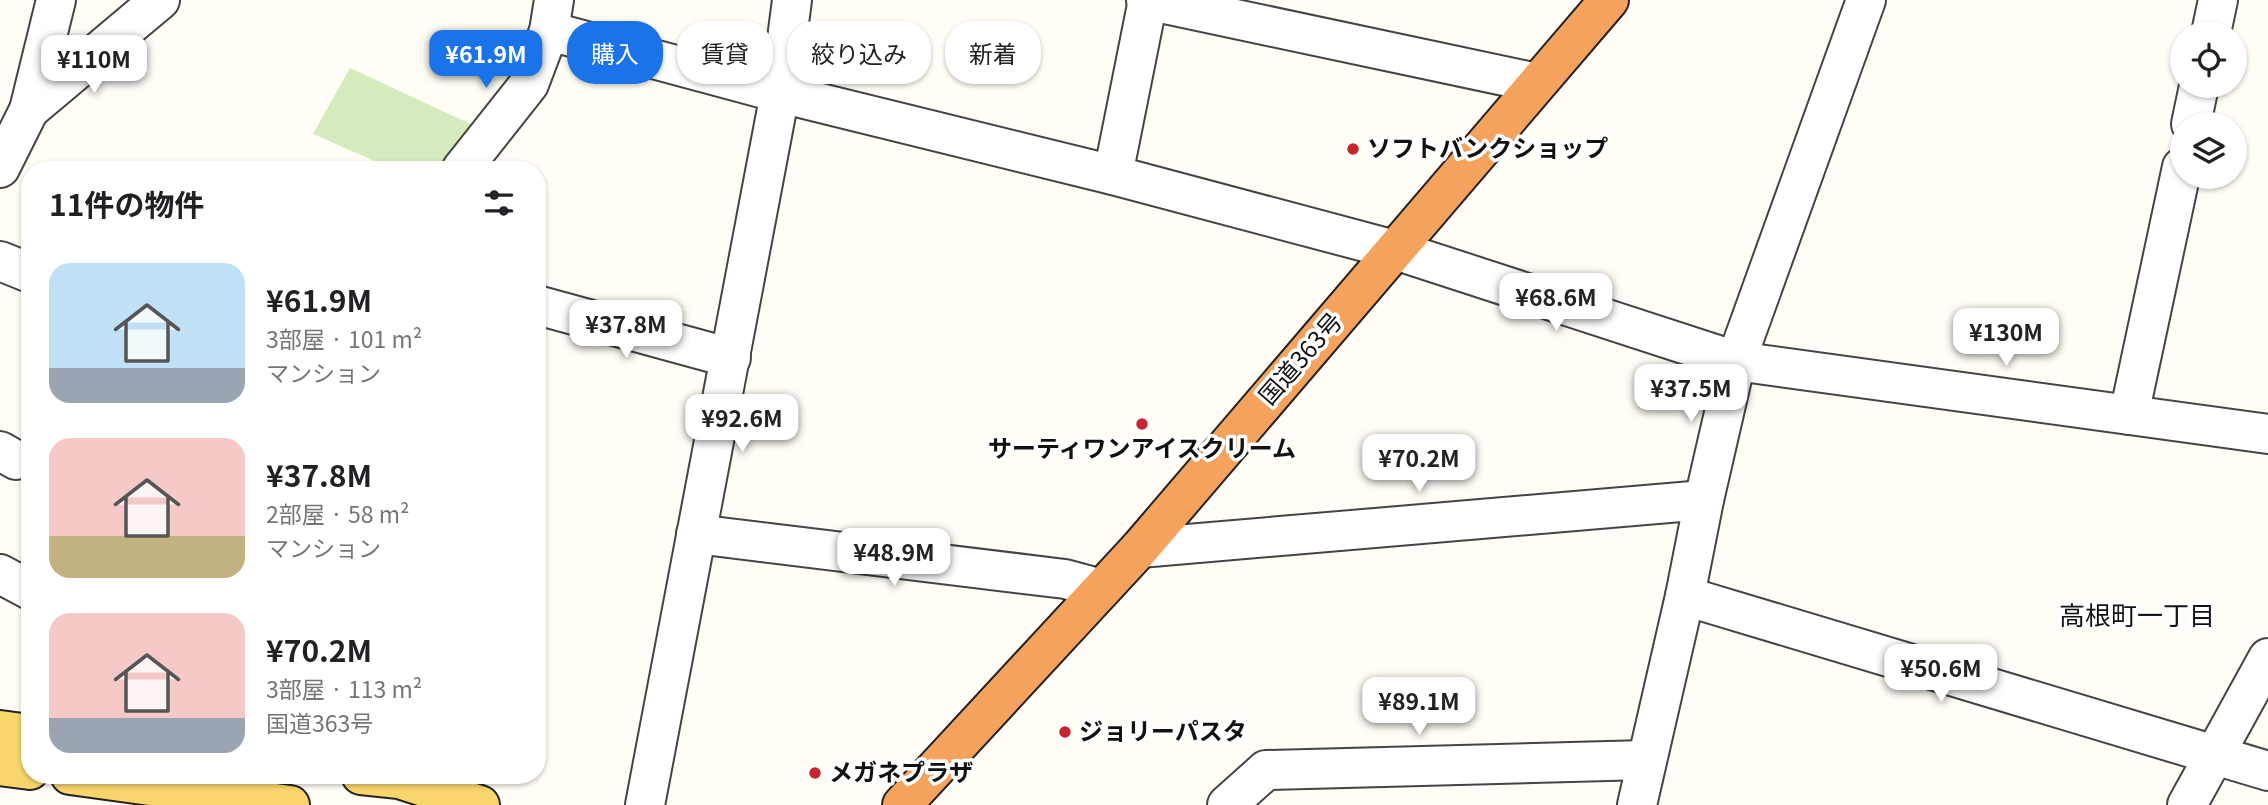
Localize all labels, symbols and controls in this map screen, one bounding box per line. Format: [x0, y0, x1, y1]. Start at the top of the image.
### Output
chip: 購入 [567, 21, 663, 84]
chip: 賃貸 [677, 21, 773, 84]
chip: 絞り込み [787, 21, 931, 84]
chip: 新着 [945, 21, 1041, 84]
map controls [2170, 21, 2247, 189]
button: locate [2170, 21, 2247, 98]
pin: ¥61.9M [429, 31, 543, 90]
pin: ¥110M [45, 36, 143, 95]
text: ¥61.9M [445, 36, 527, 70]
text: ¥110M [57, 41, 131, 75]
button: layers [2170, 112, 2247, 189]
place label: ソフトバンクショップ [1367, 129, 1608, 164]
marker: ソフトバンクショップ [1345, 141, 1361, 157]
text: 11件の物件 [49, 181, 204, 225]
icon: filters [480, 184, 518, 222]
pin: ¥68.6M [1499, 274, 1613, 333]
text: ¥61.9M [266, 277, 372, 321]
text: ¥68.6M [1515, 279, 1597, 313]
icon: home [105, 291, 189, 375]
pin: ¥37.8M [569, 300, 683, 360]
street label: 国道363号 [1249, 304, 1349, 411]
text: ¥37.8M [585, 306, 667, 340]
pin: ¥130M [1957, 308, 2055, 368]
text: ¥130M [1969, 314, 2043, 348]
text: 3部屋 · 101 m² [266, 321, 422, 355]
text: マンション [266, 355, 381, 389]
pin: ¥37.5M [1634, 364, 1748, 424]
text: ¥37.5M [1650, 370, 1732, 404]
pin: ¥92.6M [685, 394, 799, 454]
text: ¥92.6M [701, 400, 783, 434]
marker: サーティワンアイスクリーム [1134, 416, 1150, 432]
place label: サーティワンアイスクリーム [988, 429, 1296, 464]
pin: ¥70.2M [1362, 434, 1476, 494]
text: ¥70.2M [1378, 440, 1460, 474]
text: ¥37.8M [266, 452, 372, 496]
icon: home [105, 466, 189, 550]
text: 2部屋 · 58 m² [266, 496, 409, 530]
pin: ¥48.9M [837, 528, 951, 588]
text: マンション [266, 530, 381, 564]
text: ¥48.9M [853, 534, 935, 568]
district label: 高根町一丁目 [2059, 595, 2215, 632]
text: ¥70.2M [266, 627, 372, 671]
icon: home [105, 641, 189, 725]
pin: ¥50.6M [1884, 644, 1998, 704]
text: ¥50.6M [1900, 650, 1982, 684]
text: 3部屋 · 113 m² [266, 671, 422, 705]
pin: ¥89.1M [1362, 678, 1476, 737]
text: ¥89.1M [1378, 683, 1460, 717]
text: 国道363号 [266, 705, 373, 739]
place label: ジョリーパスタ [1079, 712, 1247, 747]
marker: ジョリーパスタ [1057, 724, 1073, 740]
place label: メガネプラザ [829, 753, 973, 788]
marker: メガネプラザ [807, 765, 823, 781]

